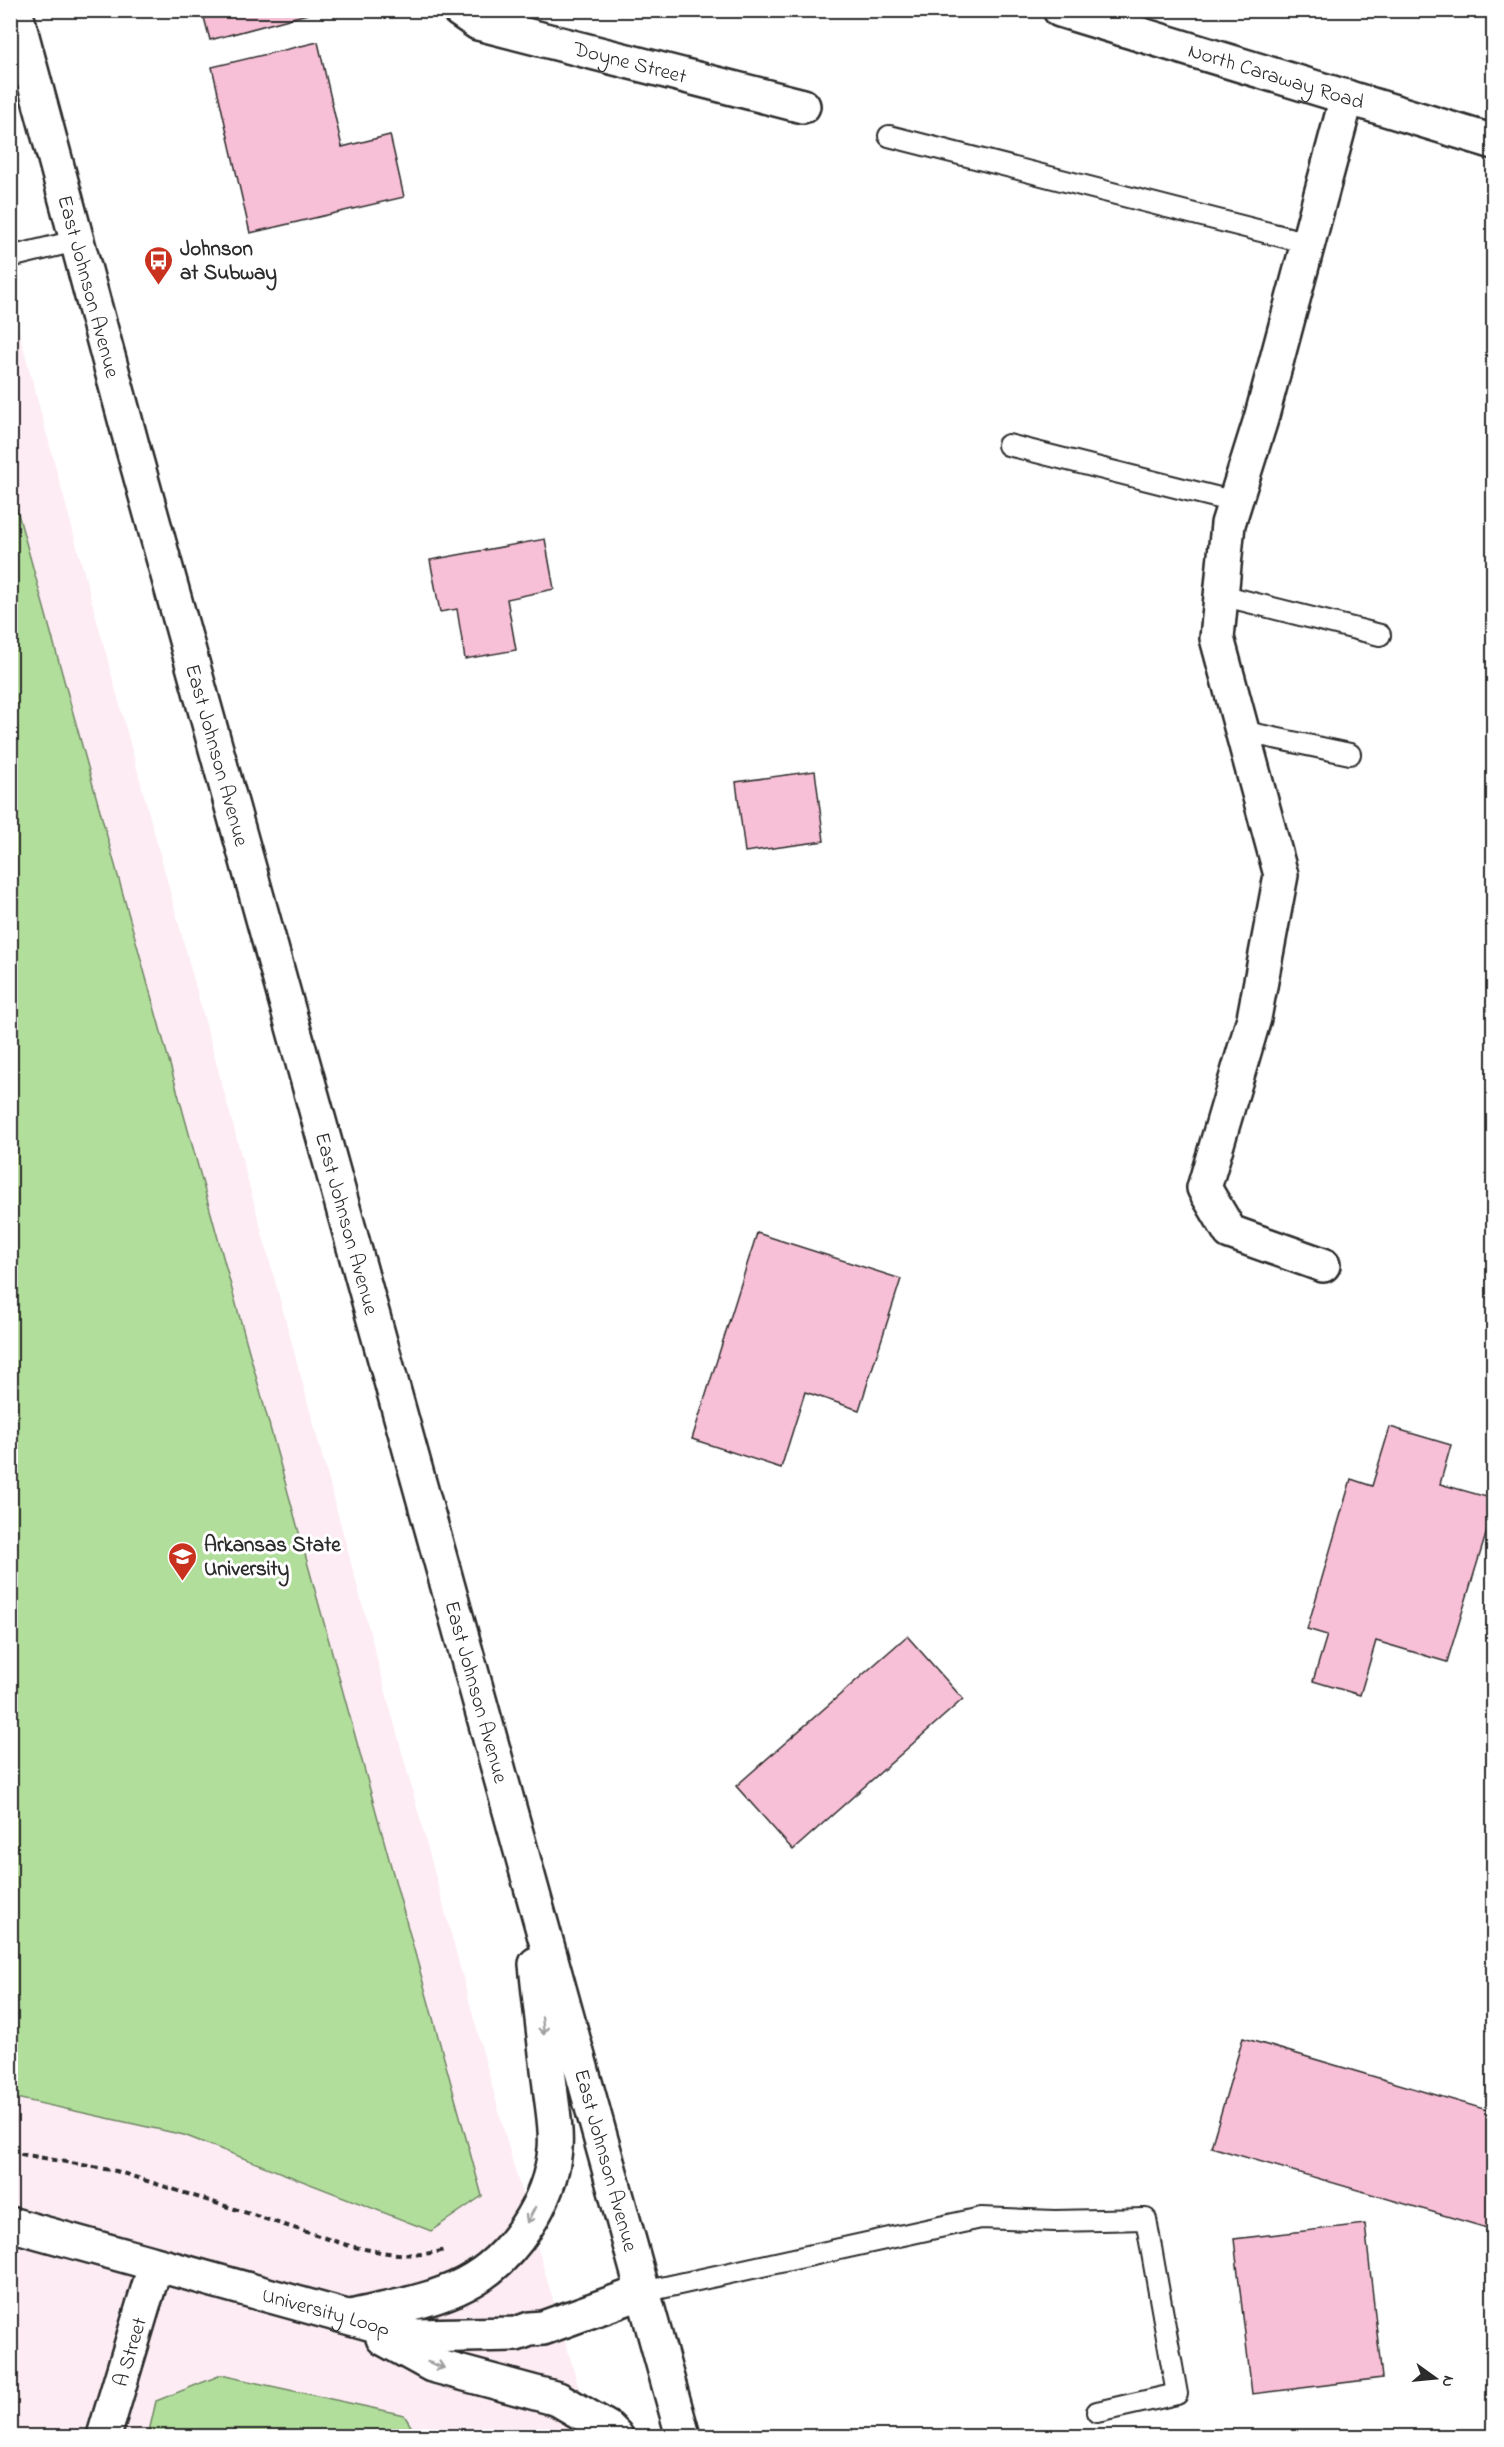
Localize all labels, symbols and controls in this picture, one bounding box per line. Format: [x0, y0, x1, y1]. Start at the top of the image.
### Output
street label: Doyne Street [569, 35, 690, 93]
street label: North Caraway Road [1184, 37, 1367, 119]
street label: East Johnson Avenue [48, 192, 126, 382]
place label: Johnson at Subway [180, 235, 277, 291]
bus stop icon: Johnson at Subway [143, 244, 175, 286]
street label: East Johnson Avenue [176, 661, 255, 851]
street label: East Johnson Avenue [306, 1129, 385, 1319]
place label: Arkansas State University [204, 1531, 341, 1587]
school or university icon: Arkansas State University [167, 1540, 199, 1582]
street label: East Johnson Avenue [436, 1598, 515, 1787]
one-way arrow [538, 2015, 549, 2035]
street label: East Johnson Avenue [565, 2066, 644, 2256]
one-way arrow [525, 2206, 537, 2223]
street label: University Loop [258, 2281, 393, 2345]
street label: A Street [107, 2314, 156, 2391]
north arrow [1405, 2348, 1465, 2408]
one-way arrow [426, 2360, 444, 2371]
text: N [1435, 2373, 1461, 2390]

